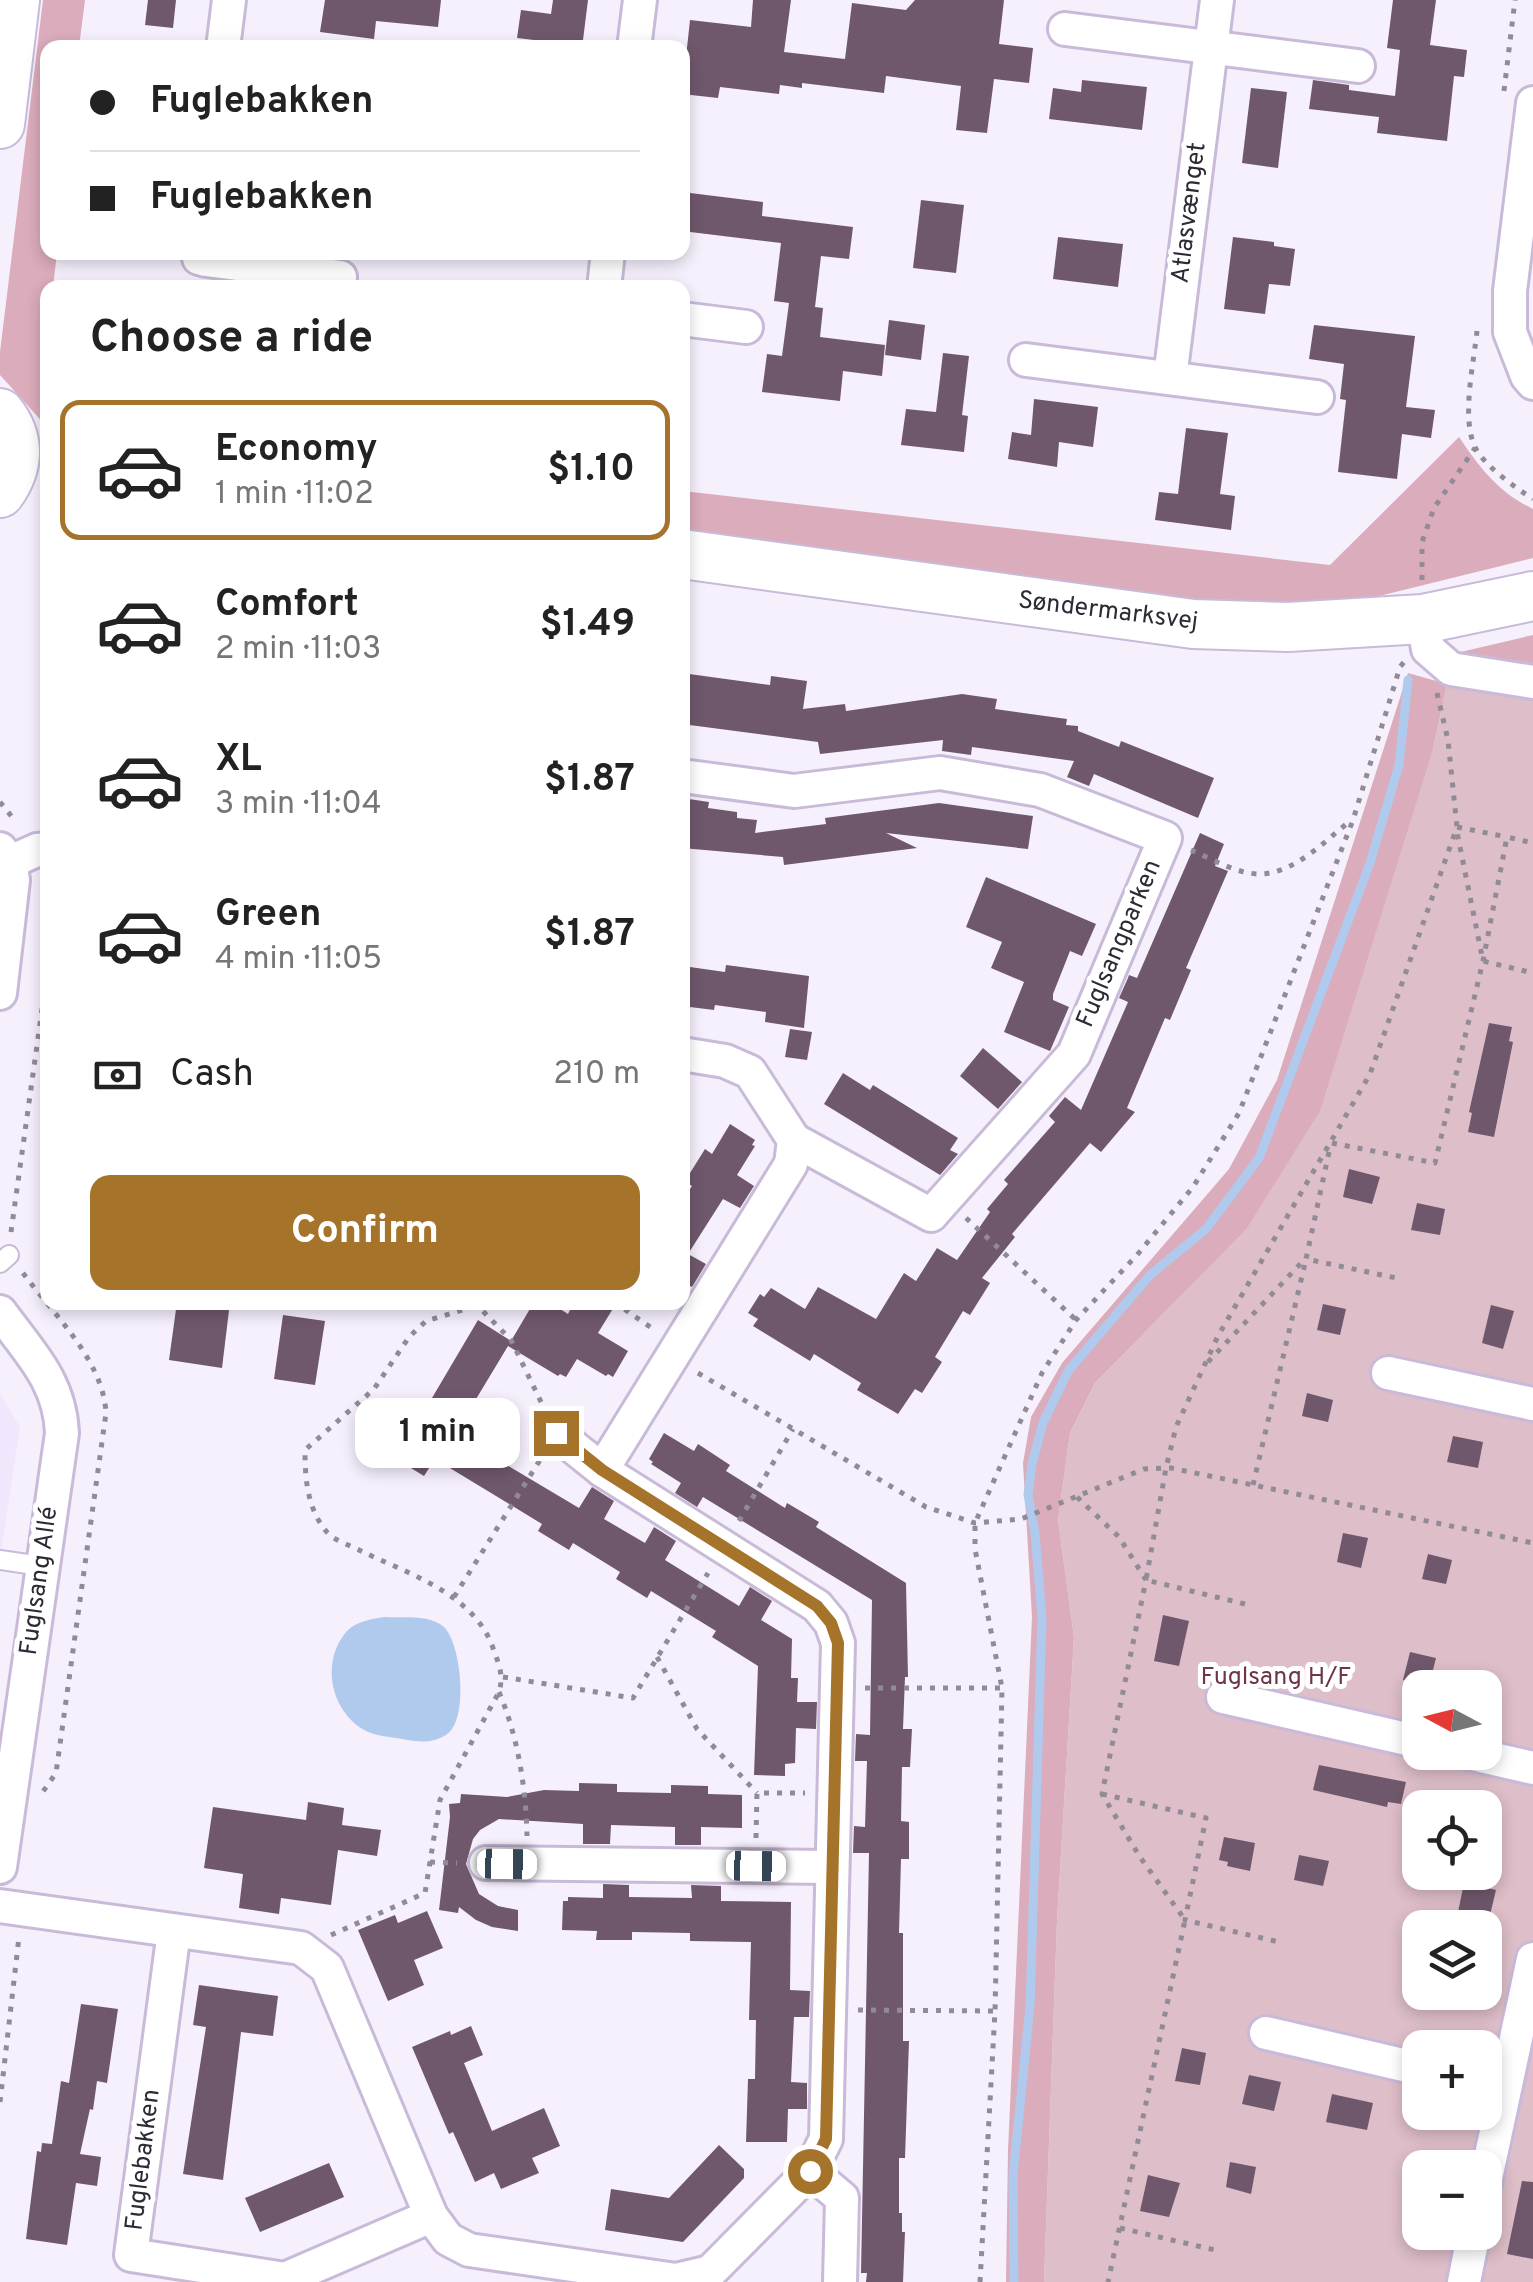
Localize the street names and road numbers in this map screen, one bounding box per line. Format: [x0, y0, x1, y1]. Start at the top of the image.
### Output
street label: Atlasvænget [1165, 141, 1215, 285]
street label: Søndermarksvej [1016, 585, 1200, 639]
street label: Fuglsangparken [1070, 855, 1170, 1033]
street label: Fuglsang Allé [14, 1505, 66, 1657]
street label: Fuglebakken [119, 2087, 169, 2233]

